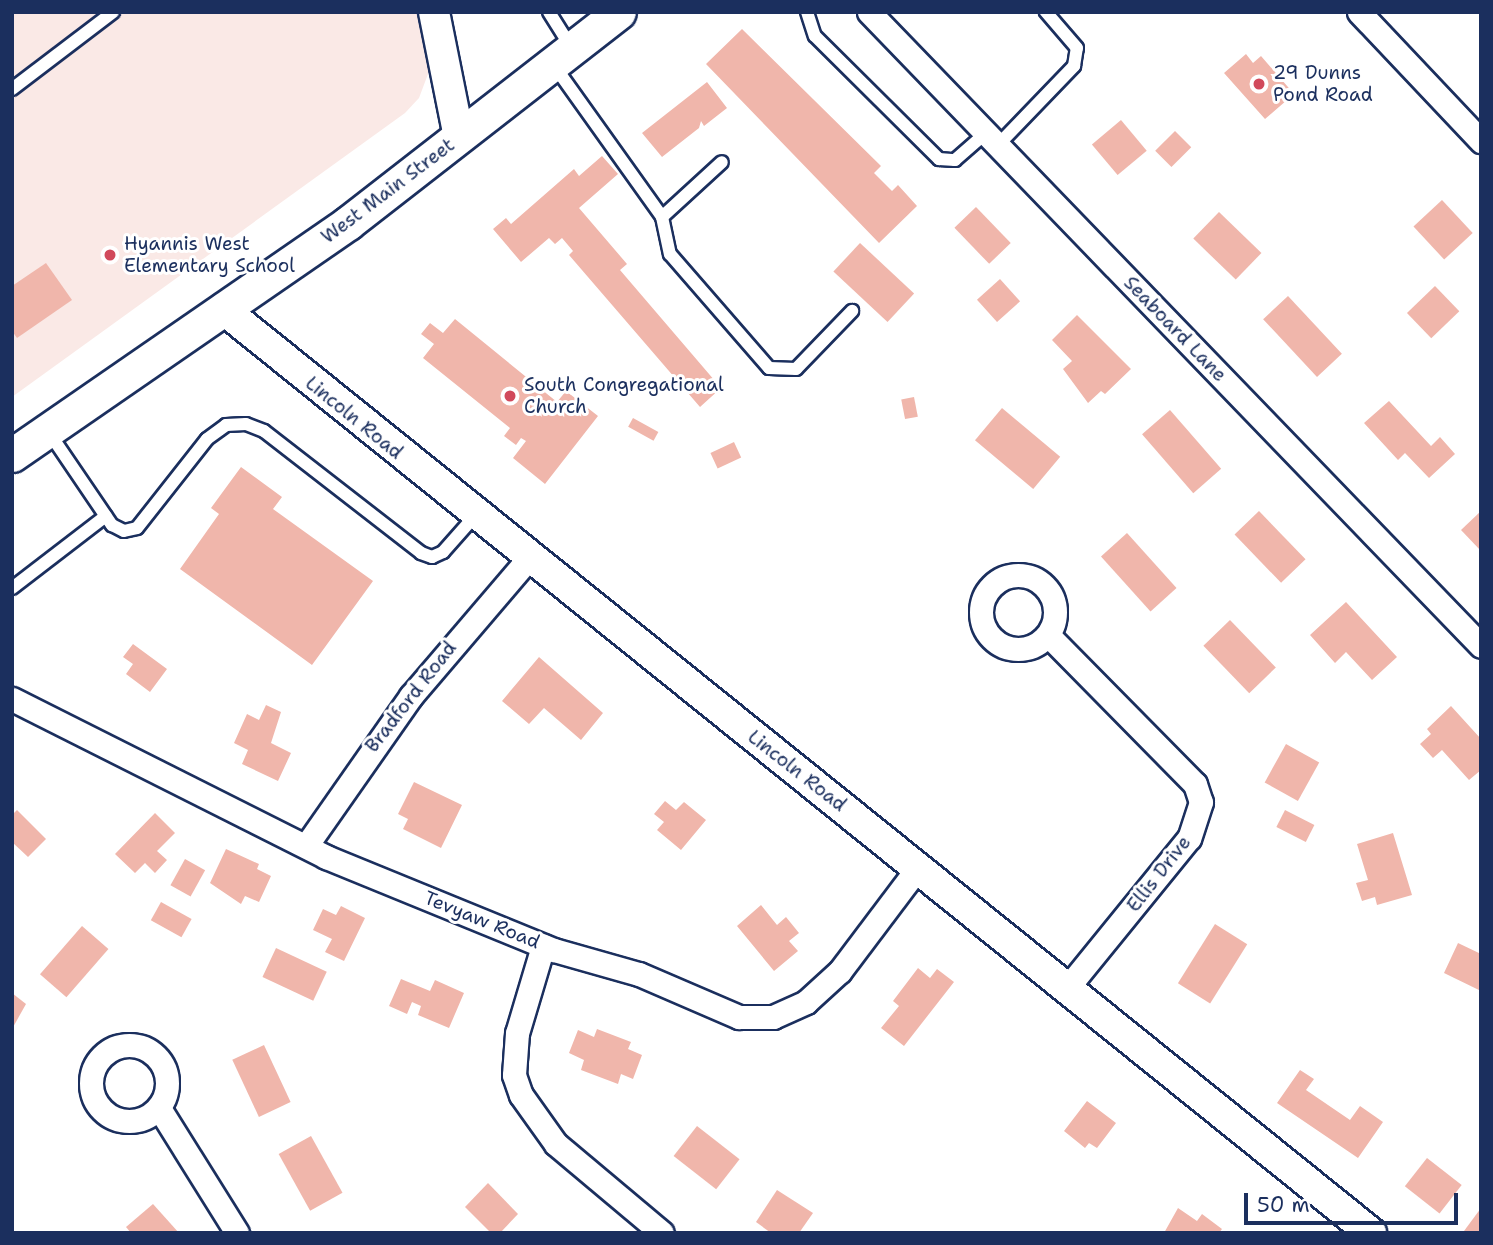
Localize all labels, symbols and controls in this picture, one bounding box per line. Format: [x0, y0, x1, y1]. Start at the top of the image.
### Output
place label: 29 Dunns Pond Road [1273, 62, 1373, 106]
marker: 29 Dunns Pond Road [1251, 76, 1267, 92]
street label: West Main Street [317, 133, 459, 249]
place label: Hyannis West Elementary School [124, 233, 295, 277]
marker: Hyannis West Elementary School [102, 247, 118, 263]
street label: Seaboard Lane [1119, 272, 1231, 386]
street label: Lincoln Road [301, 372, 407, 464]
place label: South Congregational Church [524, 374, 724, 418]
marker: South Congregational Church [502, 388, 518, 404]
street label: Bradford Road [361, 637, 461, 757]
street label: Lincoln Road [743, 725, 851, 817]
street label: Ellis Drive [1122, 831, 1196, 917]
street label: Tevyaw Road [421, 886, 543, 954]
scale bar [1248, 1178, 1462, 1222]
text: 50 m [1257, 1191, 1310, 1219]

